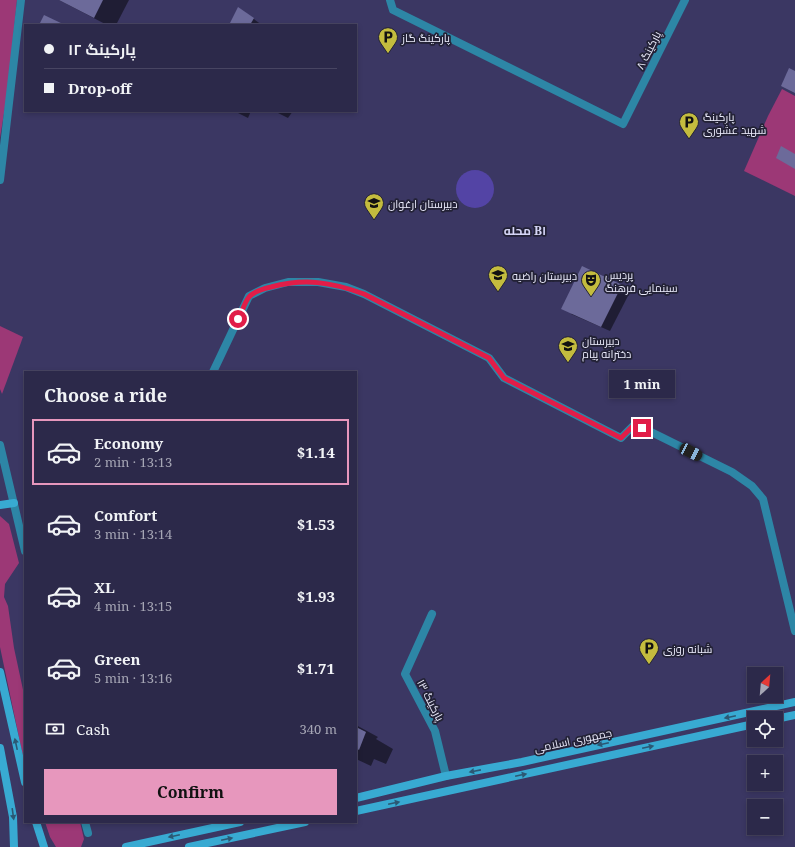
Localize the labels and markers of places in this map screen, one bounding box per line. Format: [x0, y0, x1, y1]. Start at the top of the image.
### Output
parking icon: پارکینگ گاز [377, 26, 399, 54]
place label: پارکینگ گاز [401, 30, 450, 45]
place label: پارکینگ شهید عشوری [703, 109, 766, 137]
parking icon: پارکینگ شهید عشوری [678, 111, 700, 139]
school or university icon: دبیرستان ارغوان [363, 192, 385, 220]
place label: دبیرستان ارغوان [388, 196, 458, 211]
school or university icon: دبیرستان راضیه [487, 264, 509, 292]
place label: پردیس سینمایی فرهنگ [605, 267, 678, 295]
place label: دبیرستان راضیه [512, 268, 577, 283]
theatre icon: پردیس سینمایی فرهنگ [580, 269, 602, 297]
place label: دبیرستان دخترانه پیام [582, 333, 631, 362]
school or university icon: دبیرستان دخترانه پیام [557, 335, 579, 363]
parking icon: شبانه روزی [638, 637, 660, 665]
place label: شبانه روزی [663, 641, 712, 656]

